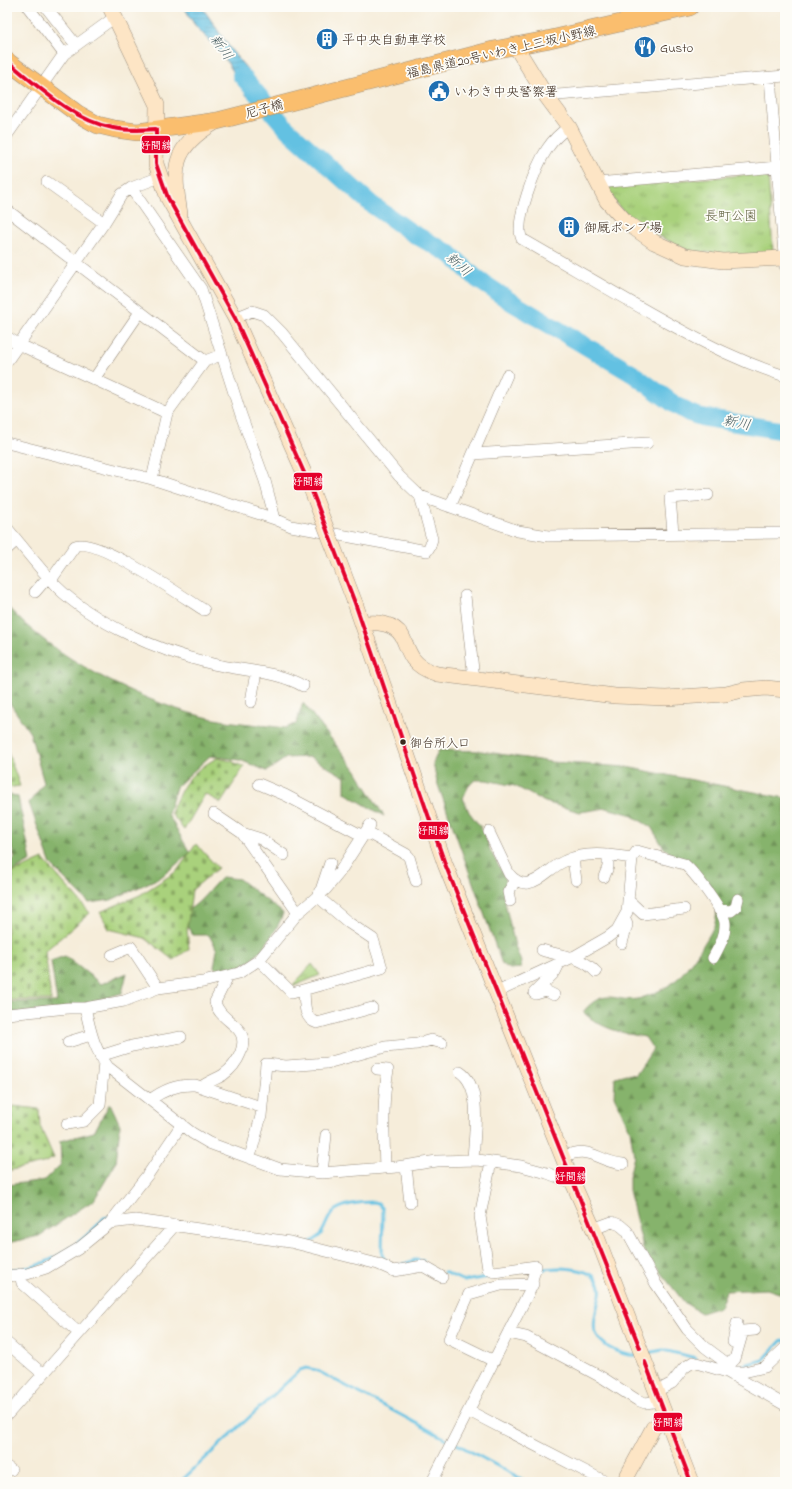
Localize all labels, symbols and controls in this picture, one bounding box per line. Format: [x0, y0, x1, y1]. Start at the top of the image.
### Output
street label: 福島県道20号いわき上三坂小野線 [405, 21, 599, 84]
building icon: 平中央自動車学校 [314, 26, 340, 52]
water label: 新川 [204, 30, 237, 65]
place label: 平中央自動車学校 [342, 31, 446, 50]
restaurant icon: Gusto [632, 34, 658, 60]
place label: Gusto [660, 39, 694, 58]
public building icon: いわき中央警察署 [426, 78, 452, 104]
place label: いわき中央警察署 [454, 83, 558, 102]
street label: 尼子橋 [243, 95, 286, 124]
line badge: 好間線 [141, 135, 171, 154]
text: 好間線 [140, 138, 173, 154]
park label: 長町公園 [705, 207, 757, 226]
building icon: 御厩ポンプ場 [556, 214, 582, 240]
place label: 御厩ポンプ場 [584, 219, 662, 238]
water label: 新川 [441, 248, 475, 282]
water label: 新川 [721, 410, 752, 436]
line badge: 好間線 [293, 472, 323, 491]
text: 好間線 [292, 474, 325, 490]
place label: 御台所入口 [410, 735, 470, 753]
marker: 御台所入口 [398, 737, 408, 747]
line badge: 好間線 [418, 821, 449, 840]
text: 好間線 [417, 823, 450, 839]
line badge: 好間線 [555, 1166, 586, 1185]
text: 好間線 [555, 1169, 588, 1185]
line badge: 好間線 [653, 1412, 683, 1432]
text: 好間線 [652, 1415, 685, 1431]

